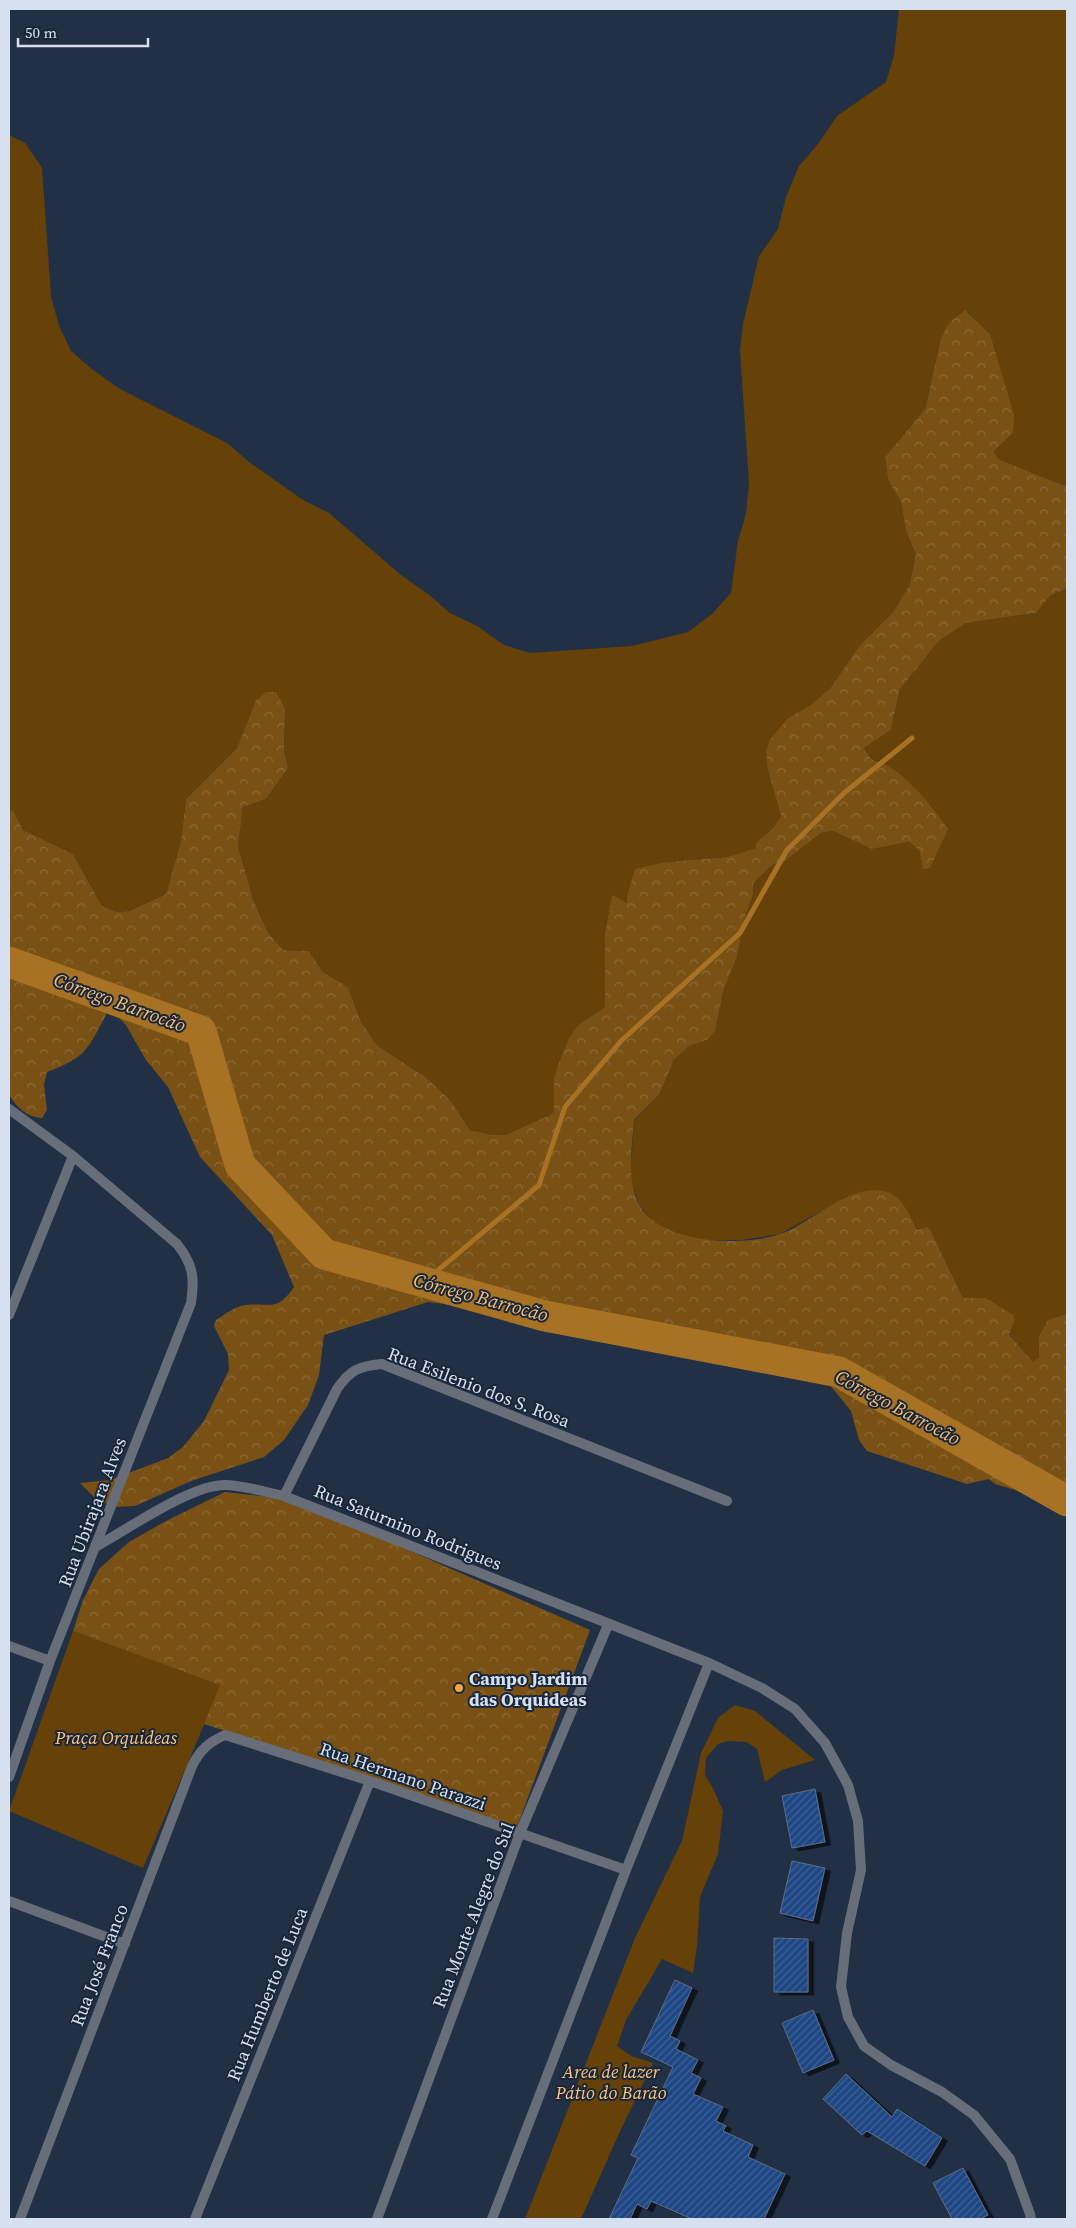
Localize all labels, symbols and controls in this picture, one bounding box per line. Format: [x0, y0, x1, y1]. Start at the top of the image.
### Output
scale bar [18, 15, 148, 47]
text: 50 m [25, 22, 57, 43]
water label: Córrego Barrocão [51, 966, 189, 1038]
water label: Córrego Barrocão [411, 1267, 551, 1327]
street label: Rua Esilenio dos S. Rosa [384, 1341, 574, 1434]
water label: Córrego Barrocão [831, 1363, 965, 1451]
street label: Rua Ubirajara Alves [52, 1433, 132, 1590]
street label: Rua Saturnino Rodrigues [311, 1478, 506, 1576]
place label: Campo Jardim das Orquideas [469, 1666, 588, 1712]
marker: Campo Jardim das Orquideas [453, 1682, 465, 1694]
park label: Praça Orquideas [54, 1725, 178, 1750]
street label: Rua Hermano Parazzi [317, 1736, 489, 1816]
street label: Rua Monte Alegre do Sul [426, 1819, 520, 2011]
street label: Rua José Franco [64, 1900, 134, 2030]
street label: Rua Humberto de Luca [221, 1903, 314, 2085]
park label: Area de lazer Pátio do Barão [554, 2059, 667, 2105]

